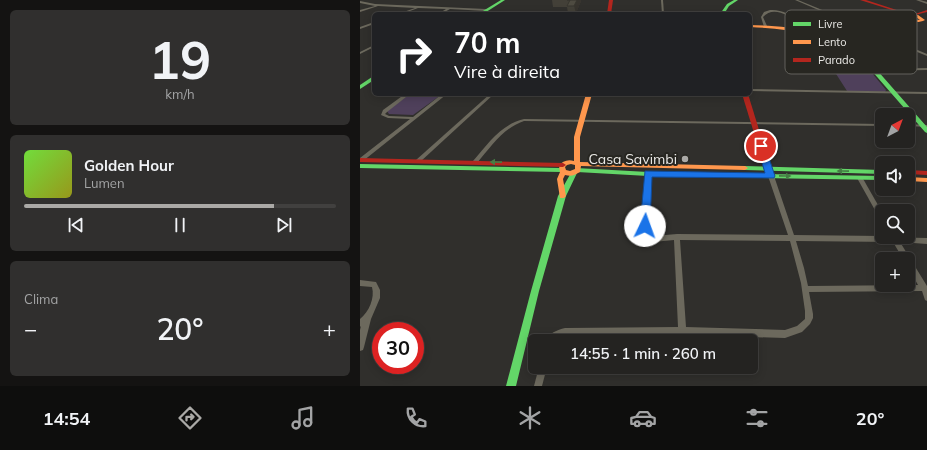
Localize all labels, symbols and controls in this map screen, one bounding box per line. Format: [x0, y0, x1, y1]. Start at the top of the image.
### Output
legend [785, 10, 917, 74]
text: Livre [818, 17, 842, 31]
text: 70 m [454, 25, 520, 60]
text: 19 [149, 27, 211, 92]
icon: right [388, 28, 440, 80]
text: Lento [818, 35, 846, 49]
text: Parado [818, 53, 855, 67]
text: Vire à direita [454, 60, 560, 83]
text: km/h [165, 86, 195, 102]
north arrow [875, 108, 915, 148]
map controls [875, 108, 915, 292]
pin [744, 129, 778, 163]
icon: arrive [750, 135, 772, 157]
place label: Casa Savimbi [588, 150, 677, 168]
marker: Casa Savimbi [680, 154, 690, 164]
text: Golden Hour [84, 156, 174, 175]
button: sound [875, 156, 915, 196]
one-way arrow [490, 159, 502, 166]
one-way arrow [836, 168, 849, 174]
one-way arrow [779, 173, 791, 180]
text: Lumen [84, 175, 125, 191]
button: search [875, 204, 915, 244]
position arrow [624, 205, 666, 247]
icon: previous [65, 214, 87, 236]
icon: pause [169, 214, 191, 236]
icon: next [273, 214, 295, 236]
button: + [875, 252, 915, 292]
text: Clima [24, 291, 58, 307]
text: 20° [156, 310, 204, 348]
text: − [24, 315, 37, 343]
text: + [323, 315, 336, 343]
speed limit sign: 30 [372, 322, 424, 374]
text: 14:55 · 1 min · 260 m [570, 344, 716, 363]
icon: directions [176, 404, 204, 432]
icon: music [289, 404, 317, 432]
icon: phone [402, 404, 430, 432]
icon: climate [516, 404, 544, 432]
icon: car [629, 404, 657, 432]
icon: filters [743, 404, 771, 432]
text: 14:54 [43, 407, 90, 430]
text: 20° [856, 407, 884, 430]

